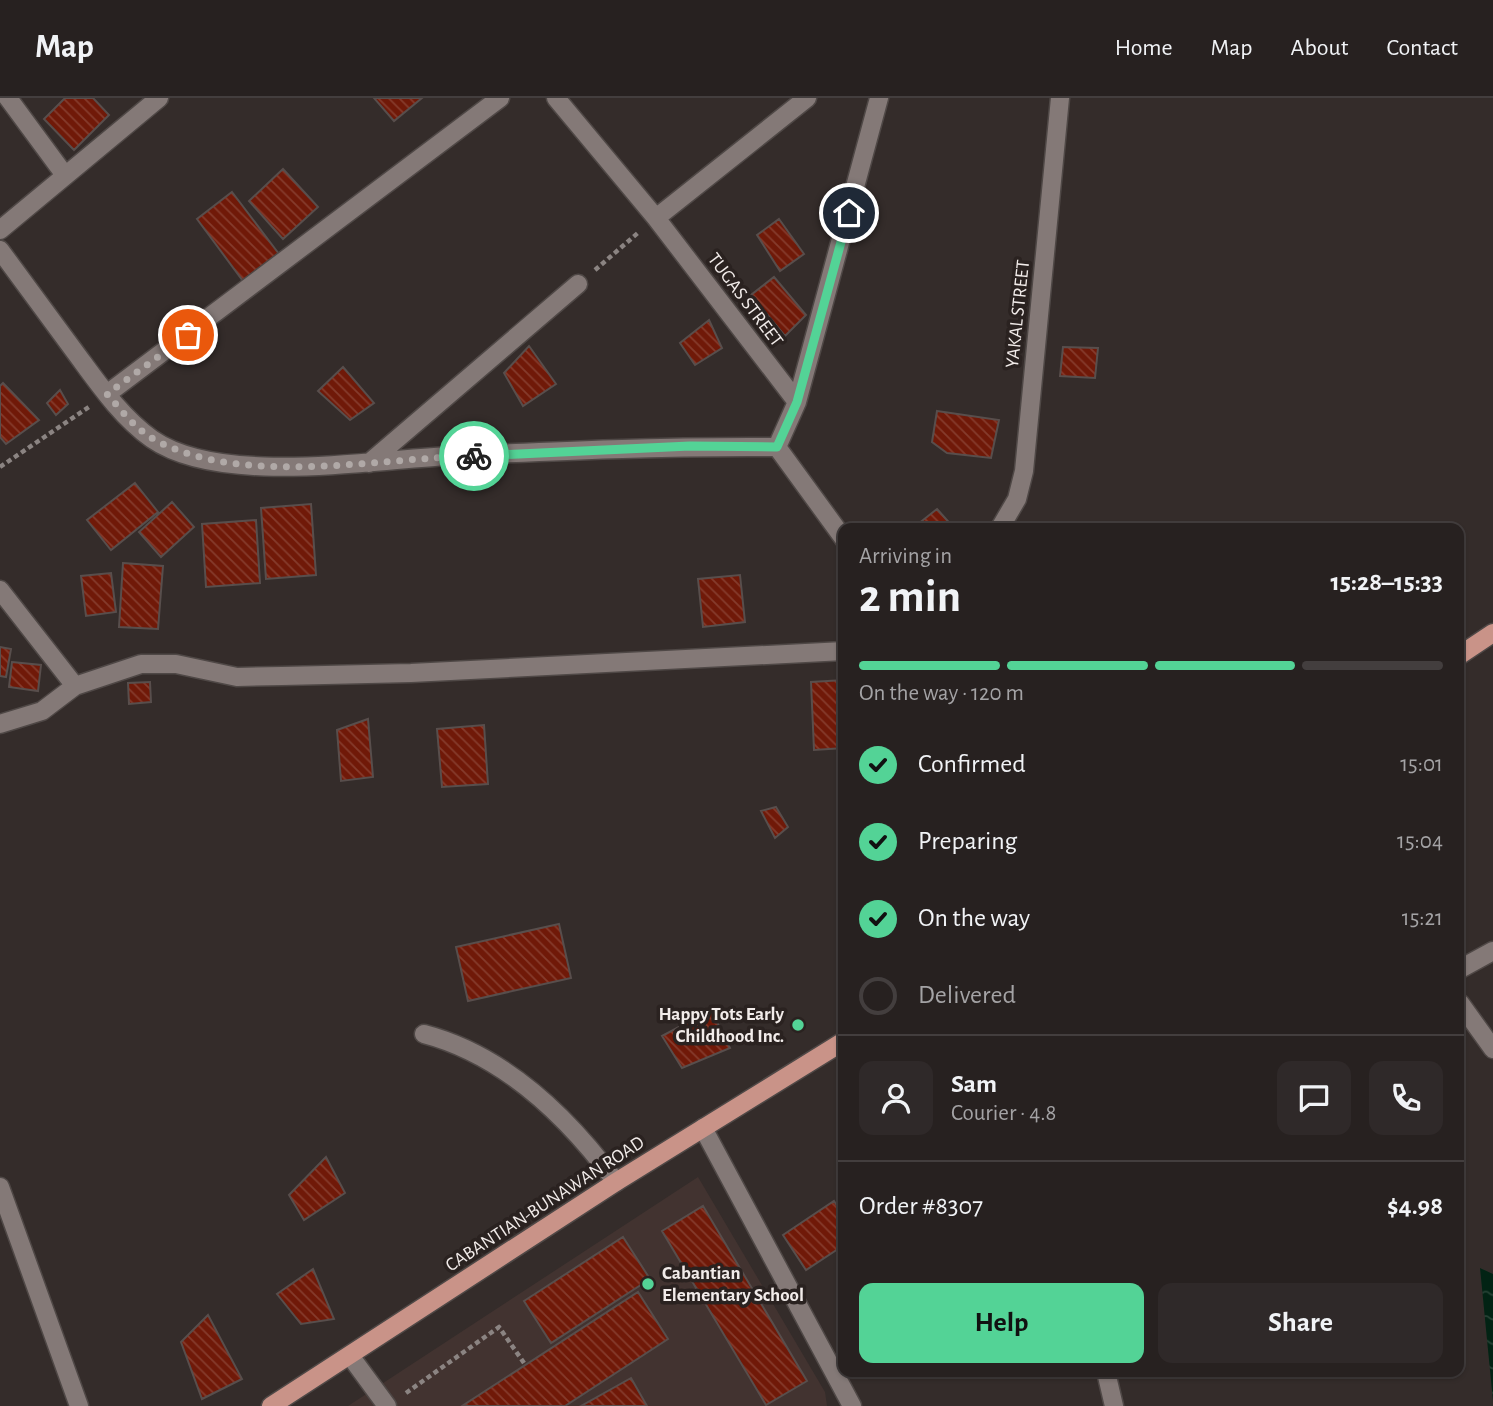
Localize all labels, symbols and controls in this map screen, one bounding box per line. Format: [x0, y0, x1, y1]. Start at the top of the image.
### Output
text: Map [35, 31, 94, 64]
text: Home [1115, 36, 1173, 60]
text: Map [1211, 36, 1253, 60]
text: About [1291, 36, 1348, 60]
text: Contact [1386, 36, 1458, 60]
pin [819, 183, 879, 243]
icon: home [830, 194, 868, 232]
street label: TUGAS STREET [704, 250, 786, 350]
street label: YAKAL STREET [1003, 259, 1033, 369]
pin [158, 305, 218, 365]
icon: bag [169, 316, 207, 354]
courier [439, 421, 509, 491]
icon: bike [455, 437, 493, 475]
text: Arriving in [859, 545, 952, 568]
text: 15:28–15:33 [1330, 569, 1443, 595]
text: 2 min [859, 574, 961, 620]
text: On the way · 120 m [859, 682, 1024, 705]
icon: check [859, 746, 897, 784]
text: Confirmed [918, 751, 1026, 777]
text: 15:01 [1400, 753, 1443, 776]
icon: check [859, 823, 897, 861]
text: Preparing [918, 828, 1017, 854]
text: 15:04 [1397, 830, 1443, 853]
icon: check [859, 900, 897, 938]
text: On the way [918, 905, 1030, 931]
text: 15:21 [1402, 907, 1443, 930]
text: Delivered [918, 982, 1016, 1008]
place label: Happy Tots Early Childhood Inc. [658, 1005, 784, 1046]
marker: Happy Tots Early Childhood Inc. [790, 1017, 806, 1033]
button: person [859, 1061, 933, 1135]
button: chat [1277, 1061, 1351, 1135]
button: phone [1369, 1061, 1443, 1135]
text: Sam [951, 1071, 997, 1097]
text: Courier · 4.8 [951, 1102, 1056, 1125]
street label: CABANTIAN-BUNAWAN ROAD [442, 1133, 648, 1275]
text: Order #8307 [859, 1193, 983, 1219]
text: $4.98 [1387, 1193, 1443, 1219]
place label: Cabantian Elementary School [662, 1264, 804, 1305]
marker: Cabantian Elementary School [640, 1276, 656, 1292]
button: Help [859, 1283, 1144, 1363]
button: Share [1158, 1283, 1443, 1363]

